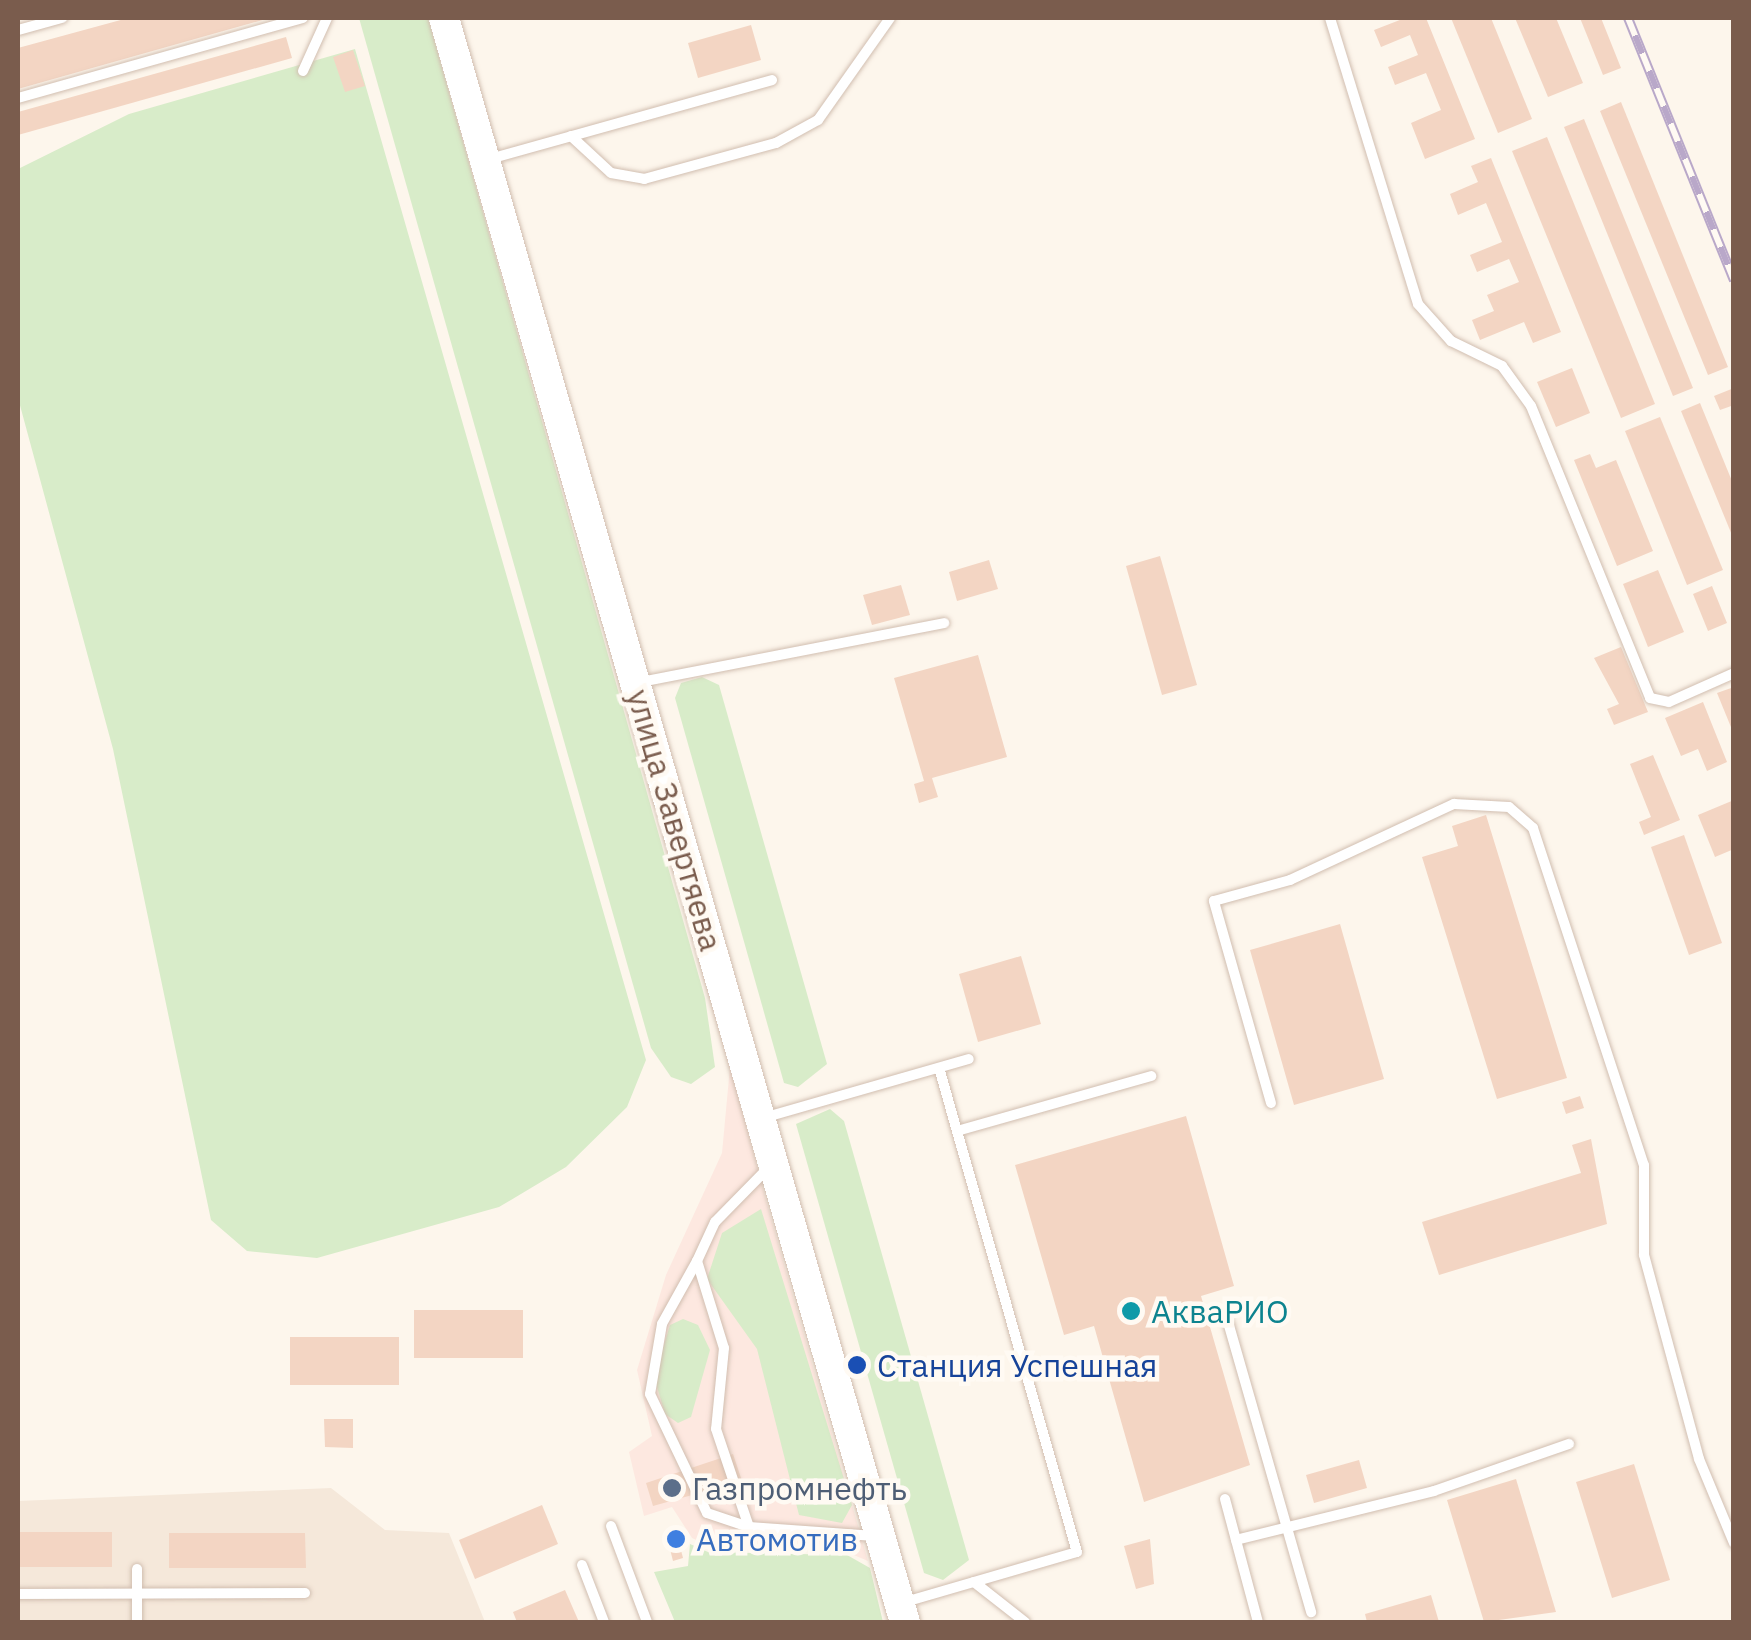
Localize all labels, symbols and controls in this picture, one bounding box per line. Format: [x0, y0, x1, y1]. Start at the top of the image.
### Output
street label: улица Завертяева [619, 685, 731, 955]
place label: АкваРИО [1151, 1292, 1289, 1330]
marker: АкваРИО [1120, 1300, 1142, 1322]
place label: Станция Успешная [877, 1346, 1157, 1384]
marker: Станция Успешная [846, 1354, 868, 1376]
place label: Газпромнефть [692, 1469, 907, 1507]
marker: Газпромнефть [661, 1477, 683, 1499]
place label: Автомотив [696, 1520, 858, 1558]
marker: Автомотив [665, 1528, 687, 1550]

